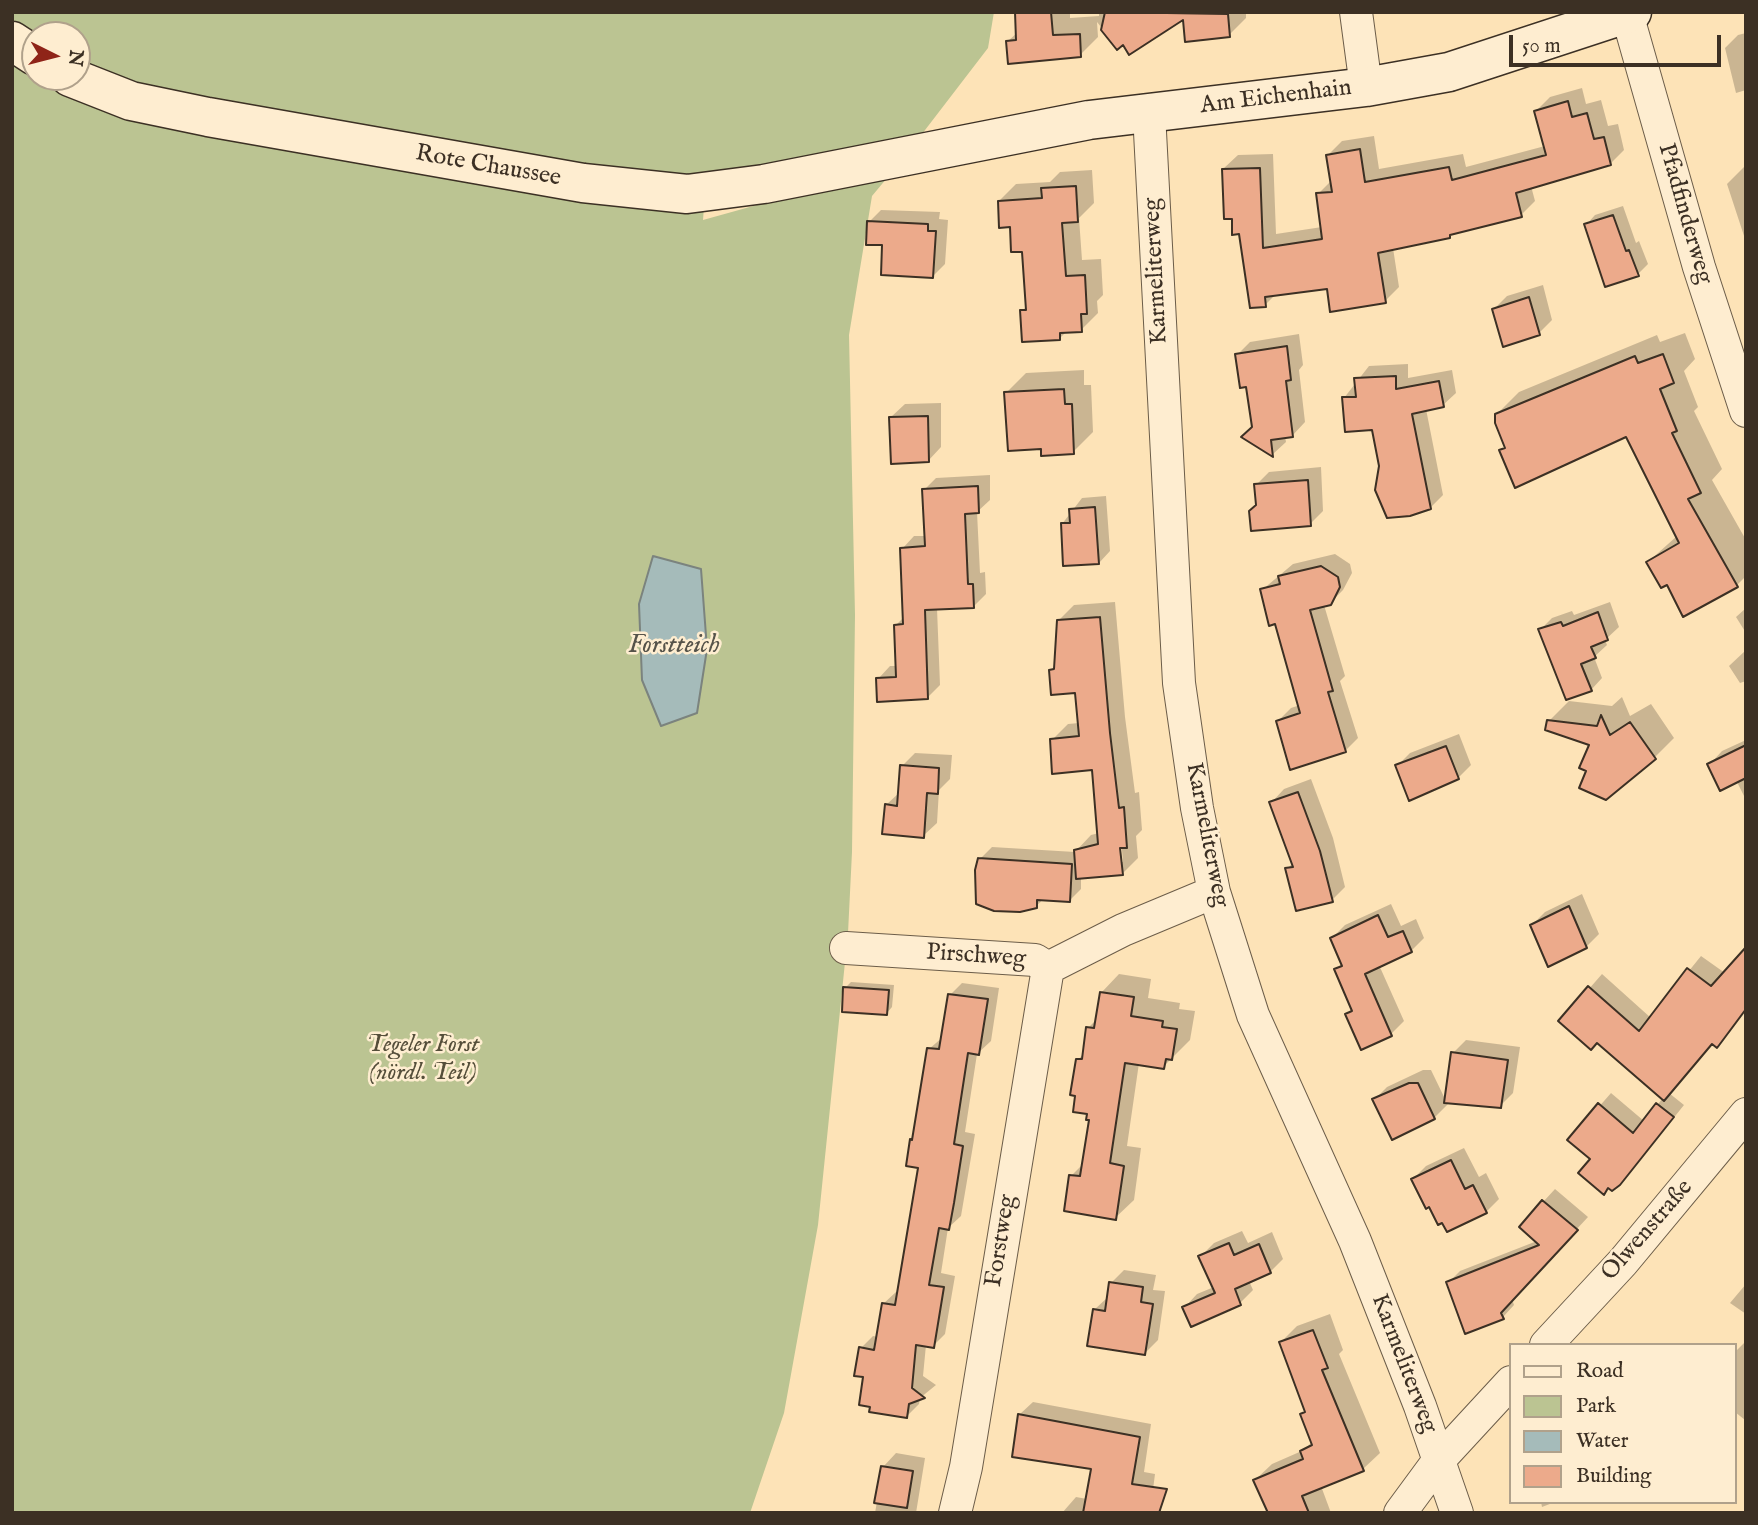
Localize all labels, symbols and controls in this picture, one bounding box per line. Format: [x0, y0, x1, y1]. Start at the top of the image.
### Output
north arrow [21, 21, 91, 91]
scale bar [1513, 21, 1725, 65]
text: 50 m [1522, 33, 1561, 60]
text: N [62, 49, 88, 67]
street label: Am Eichenhain [1199, 74, 1353, 122]
street label: Rote Chaussee [413, 140, 563, 194]
street label: Pfadfinderweg [1650, 140, 1718, 288]
street label: Karmeliterweg [1139, 197, 1175, 345]
water label: Forstteich [628, 631, 720, 663]
street label: Karmeliterweg [1178, 760, 1234, 910]
street label: Pirschweg [925, 939, 1027, 975]
park label: Tegeler Forst (nördl. Teil) [367, 1032, 479, 1088]
street label: Olwenstraße [1596, 1174, 1700, 1288]
street label: Forstweg [980, 1193, 1024, 1289]
street label: Karmeliterweg [1363, 1290, 1443, 1438]
legend [1510, 1343, 1737, 1504]
text: Road [1576, 1358, 1623, 1385]
text: Park [1576, 1393, 1616, 1420]
text: Water [1576, 1428, 1628, 1455]
text: Building [1576, 1463, 1651, 1490]

